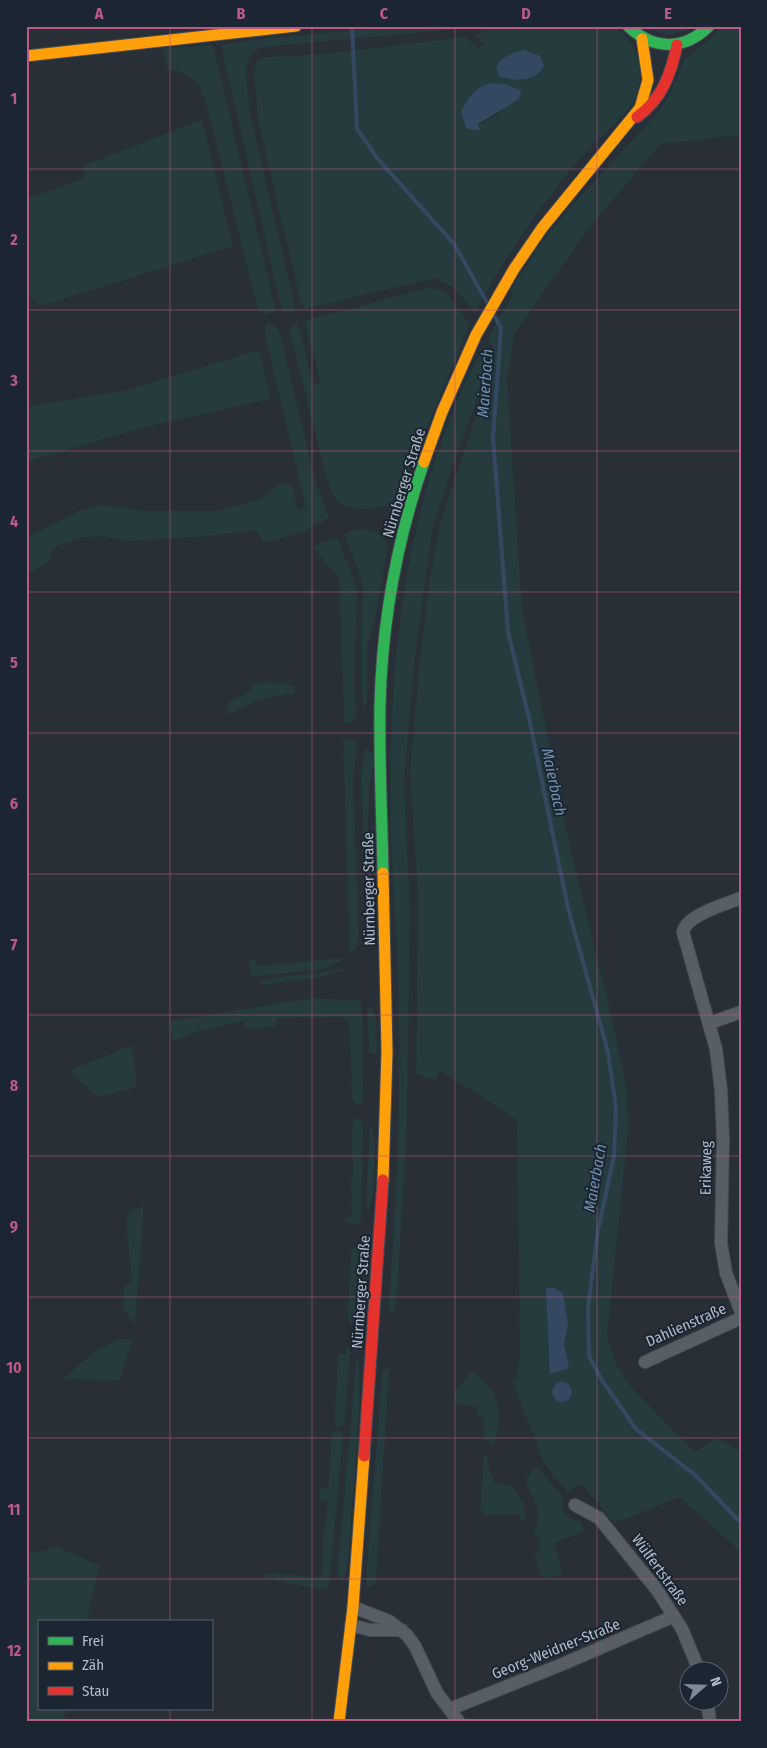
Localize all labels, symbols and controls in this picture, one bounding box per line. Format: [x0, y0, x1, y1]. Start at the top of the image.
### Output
text: A [94, 4, 104, 23]
text: B [237, 4, 246, 23]
text: C [380, 4, 389, 23]
text: D [521, 4, 531, 23]
text: E [664, 4, 672, 23]
text: 1 [11, 89, 17, 108]
text: 2 [9, 230, 18, 249]
water label: Maierbach [473, 348, 497, 418]
text: 3 [9, 371, 18, 390]
street label: Nürnberger Straße [379, 426, 429, 540]
text: 4 [10, 512, 18, 531]
text: 5 [10, 653, 18, 672]
water label: Maierbach [538, 746, 570, 818]
text: 6 [10, 794, 18, 813]
street label: Nürnberger Straße [359, 832, 379, 946]
text: 7 [11, 935, 18, 954]
text: 8 [10, 1076, 19, 1095]
street label: Erikaweg [697, 1141, 715, 1195]
water label: Maierbach [580, 1143, 610, 1213]
text: 9 [10, 1217, 18, 1236]
street label: Nürnberger Straße [348, 1235, 374, 1349]
street label: Dahlienstraße [643, 1299, 729, 1351]
text: 10 [6, 1358, 22, 1377]
text: 11 [7, 1500, 21, 1519]
street label: Wülfertstraße [628, 1531, 692, 1609]
street label: Georg-Weidner-Straße [489, 1615, 623, 1683]
legend [38, 1620, 212, 1710]
text: Frei [82, 1632, 104, 1650]
text: 12 [7, 1641, 22, 1660]
text: Zäh [82, 1656, 104, 1674]
north arrow [680, 1660, 730, 1710]
text: N [706, 1675, 725, 1689]
text: Stau [82, 1682, 109, 1700]

